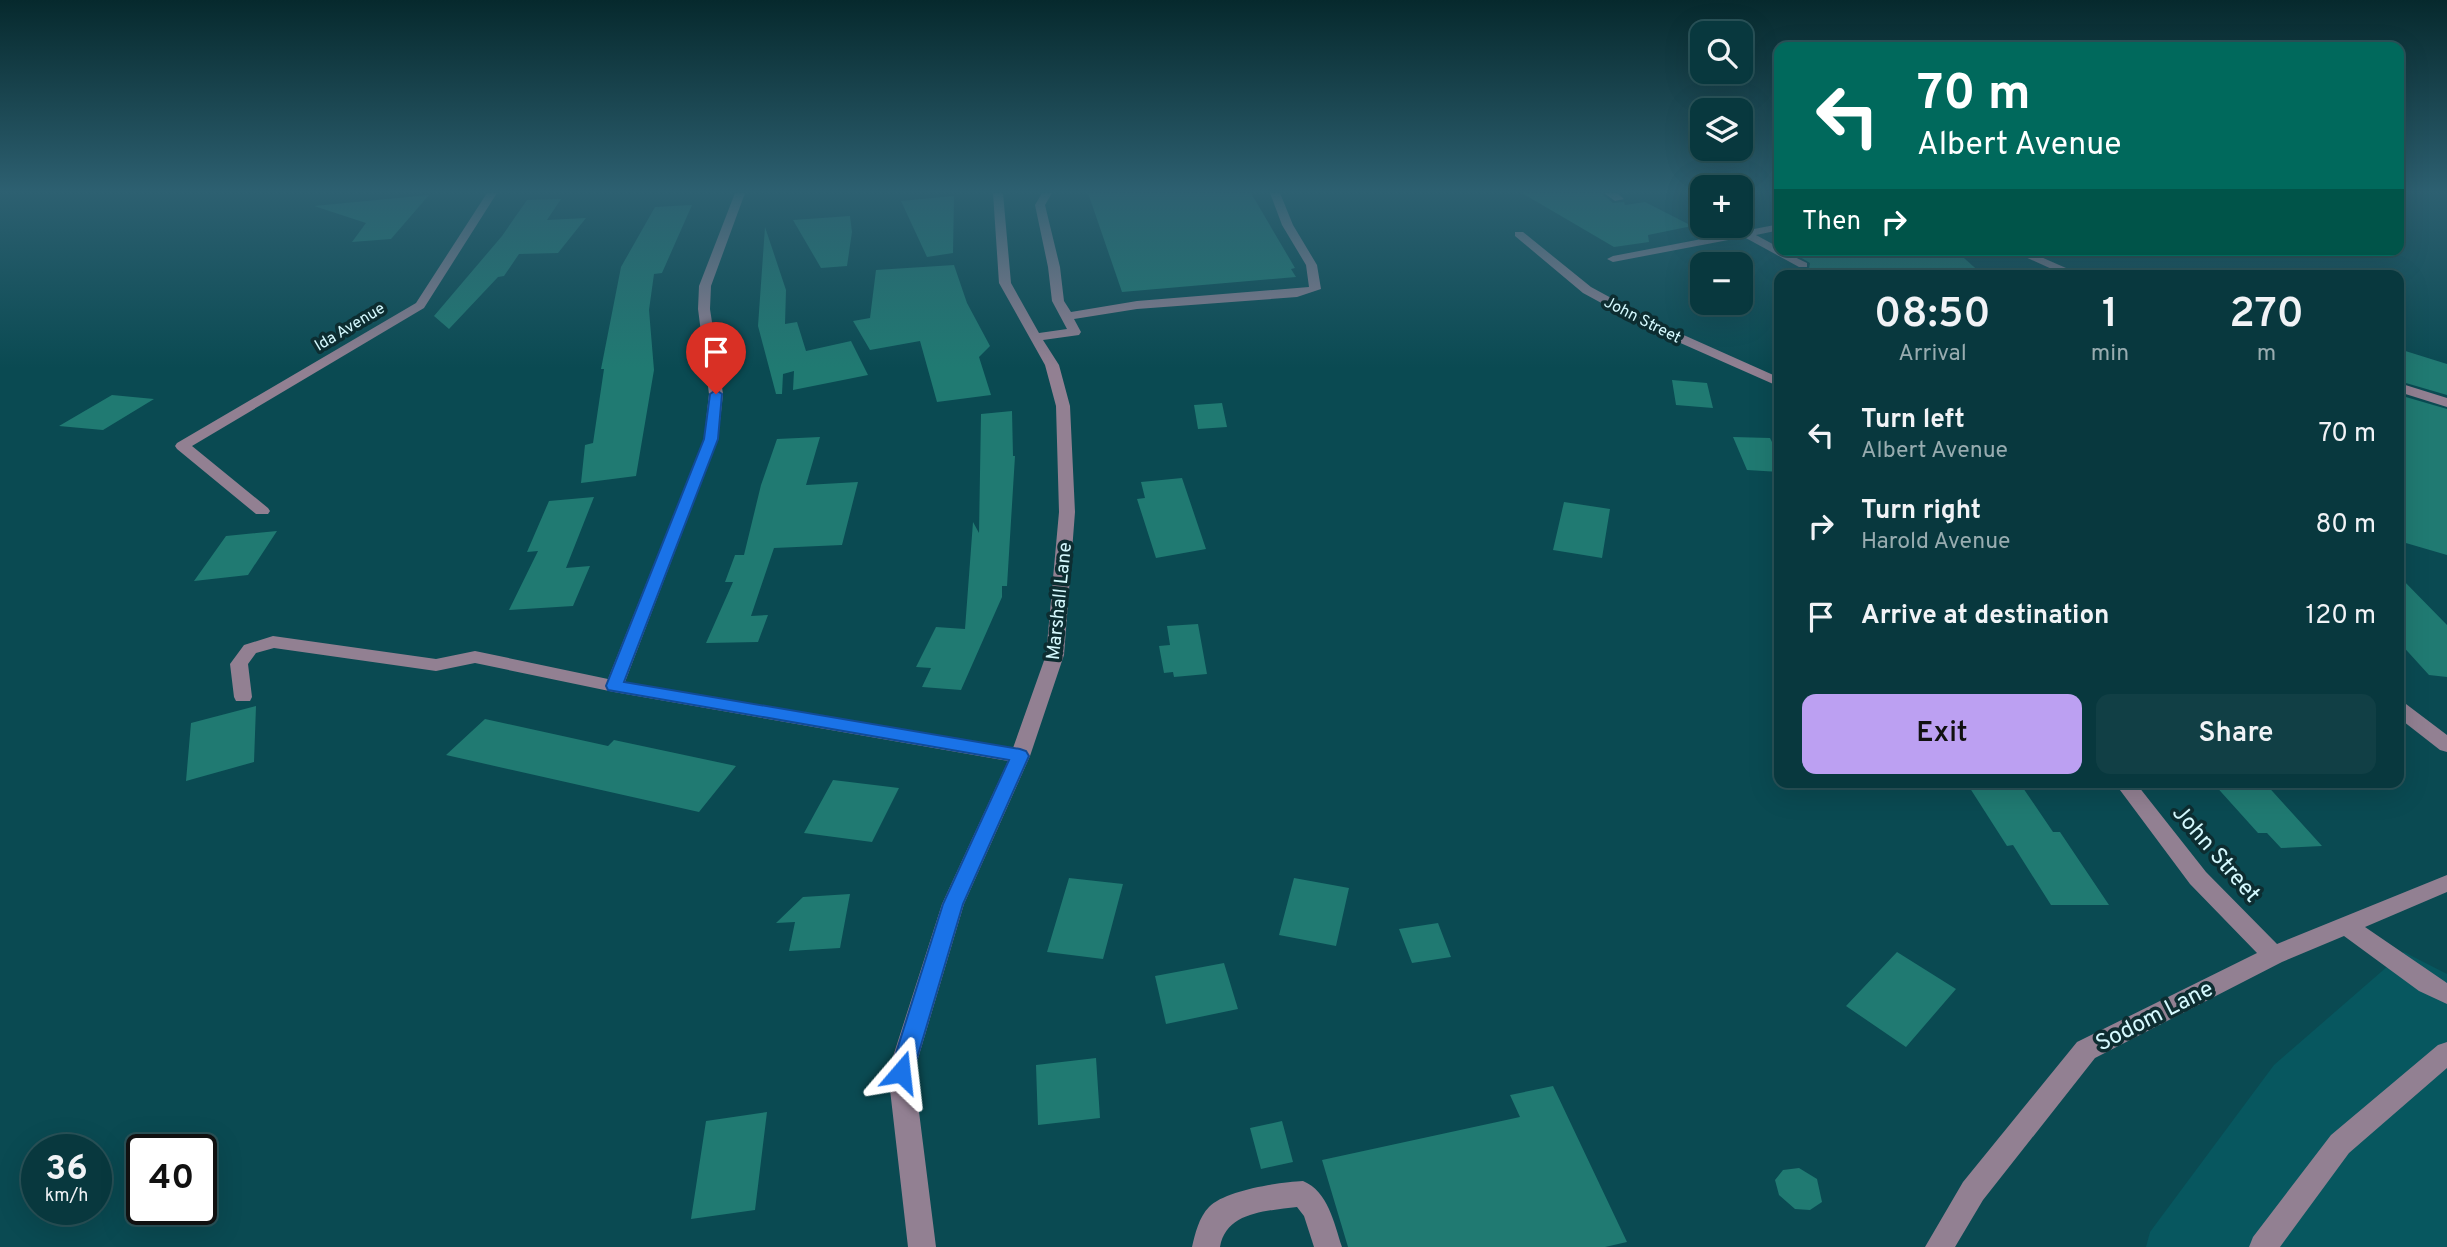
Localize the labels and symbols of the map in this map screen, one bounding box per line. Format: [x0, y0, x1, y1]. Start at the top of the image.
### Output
street label: John Street [1600, 293, 1684, 349]
street label: Ida Avenue [311, 299, 389, 357]
pin [686, 322, 746, 394]
street label: Marshall Lane [1042, 541, 1078, 661]
street label: John Street [2165, 800, 2266, 910]
street label: Sodom Lane [2092, 975, 2219, 1059]
position arrow [864, 1035, 938, 1109]
speed limit sign: 40 [126, 1134, 217, 1225]

